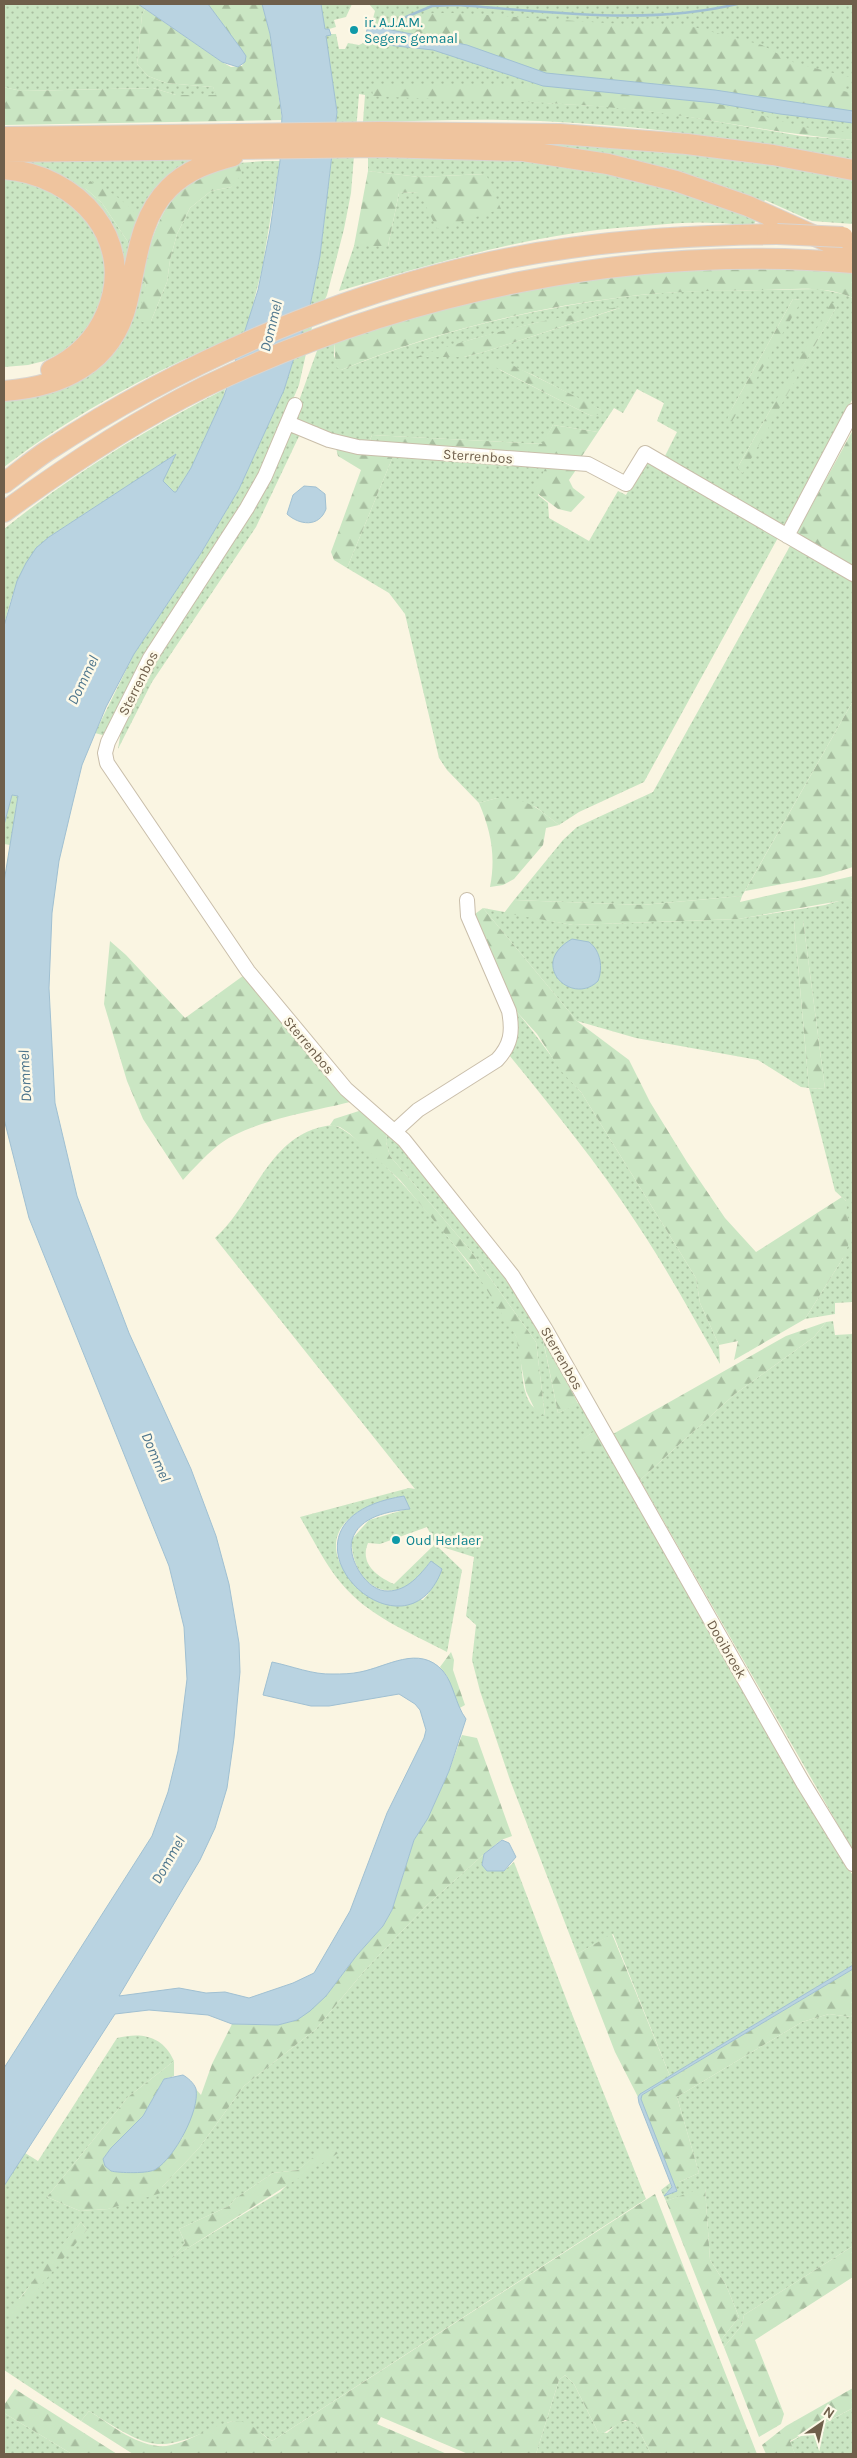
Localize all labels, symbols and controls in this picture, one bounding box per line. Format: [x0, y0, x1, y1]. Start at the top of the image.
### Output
place label: ir. A.J.A.M. Segers gemaal [364, 14, 458, 47]
marker: ir. A.J.A.M. Segers gemaal [348, 24, 360, 36]
water label: Dommel [256, 298, 286, 354]
street label: Sterrenbos [442, 446, 513, 467]
street label: Sterrenbos [115, 648, 162, 718]
water label: Dommel [63, 652, 103, 707]
street label: Sterrenbos [280, 1013, 338, 1078]
water label: Dommel [15, 1049, 35, 1103]
street label: Sterrenbos [537, 1324, 586, 1393]
water label: Dommel [138, 1429, 175, 1485]
place label: Oud Herlaer [406, 1532, 482, 1549]
marker: Oud Herlaer [390, 1534, 402, 1546]
street label: Dooibroek [703, 1617, 750, 1682]
water label: Dommel [147, 1833, 189, 1887]
north arrow [797, 2398, 847, 2448]
text: N [820, 2403, 838, 2422]

